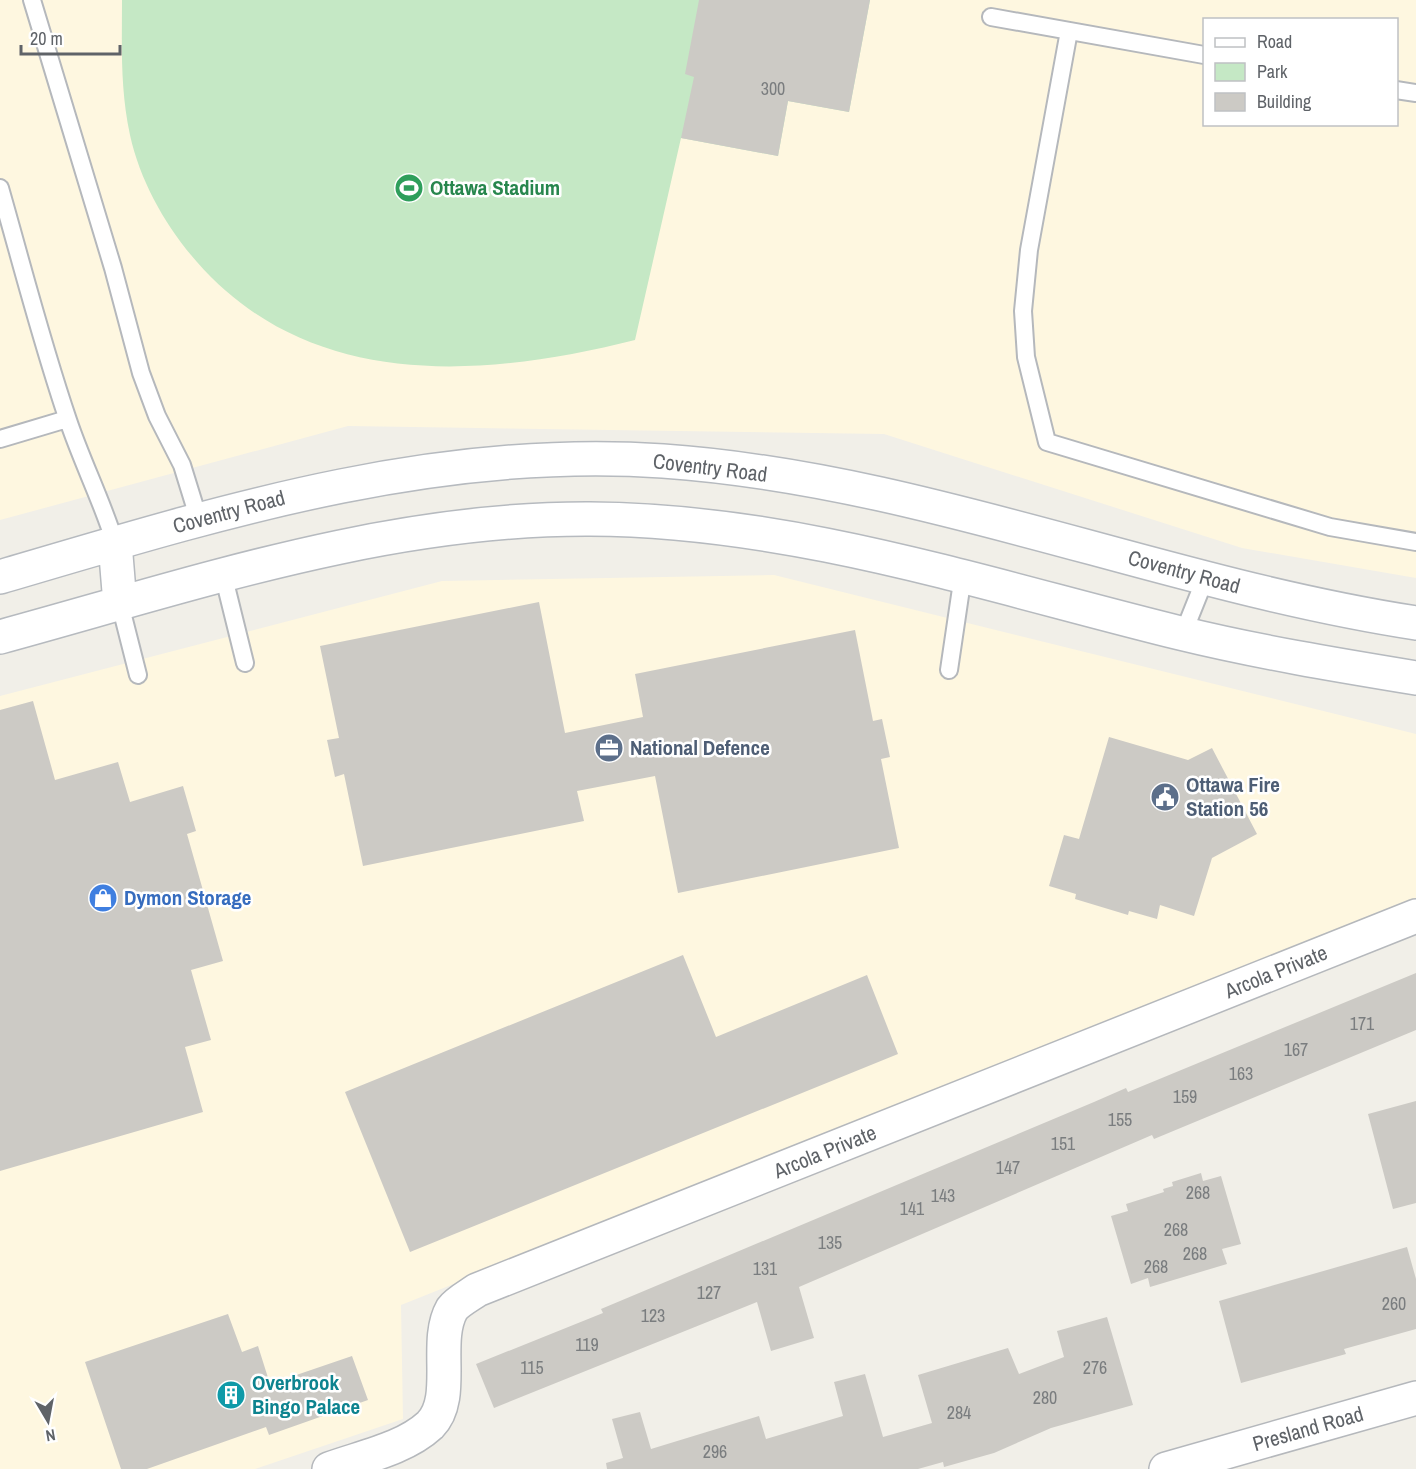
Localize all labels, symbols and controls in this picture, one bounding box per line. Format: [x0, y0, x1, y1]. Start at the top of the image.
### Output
scale bar [21, 18, 120, 56]
legend [1203, 18, 1398, 126]
text: 20 m [30, 26, 63, 51]
text: Road [1257, 29, 1292, 54]
text: Park [1257, 59, 1288, 84]
house number: 300 [761, 76, 785, 101]
text: Building [1257, 89, 1312, 114]
sports icon: Ottawa Stadium [393, 172, 425, 204]
place label: Ottawa Stadium [430, 173, 560, 202]
street label: Coventry Road [651, 446, 769, 489]
street label: Coventry Road [170, 483, 288, 540]
street label: Coventry Road [1125, 543, 1243, 600]
office icon: National Defence [593, 732, 625, 764]
place label: National Defence [630, 733, 770, 762]
place label: Ottawa Fire Station 56 [1186, 770, 1280, 823]
public building icon: Ottawa Fire Station 56 [1149, 781, 1181, 813]
shop icon: Dymon Storage [87, 882, 119, 914]
place label: Dymon Storage [124, 883, 251, 912]
street label: Arcola Private [1219, 938, 1331, 1006]
house number: 171 [1350, 1011, 1375, 1036]
house number: 167 [1284, 1037, 1308, 1062]
house number: 163 [1229, 1061, 1253, 1086]
house number: 159 [1173, 1084, 1197, 1109]
house number: 155 [1108, 1107, 1132, 1132]
street label: Arcola Private [768, 1118, 880, 1186]
house number: 151 [1051, 1131, 1076, 1156]
house number: 147 [996, 1155, 1020, 1180]
house number: 268 [1186, 1180, 1210, 1205]
house number: 143 [931, 1183, 955, 1208]
house number: 141 [900, 1196, 925, 1221]
house number: 268 [1164, 1217, 1188, 1242]
house number: 135 [818, 1230, 842, 1255]
house number: 268 [1183, 1241, 1207, 1266]
house number: 268 [1144, 1254, 1168, 1279]
house number: 131 [753, 1256, 778, 1281]
house number: 127 [697, 1280, 721, 1305]
house number: 260 [1382, 1291, 1406, 1316]
house number: 123 [641, 1303, 665, 1328]
house number: 119 [575, 1332, 599, 1357]
house number: 115 [520, 1355, 544, 1380]
house number: 276 [1083, 1355, 1107, 1380]
place label: Overbrook Bingo Palace [252, 1368, 360, 1421]
building icon: Overbrook Bingo Palace [215, 1379, 247, 1411]
house number: 280 [1033, 1385, 1057, 1410]
north arrow [18, 1391, 78, 1451]
street label: Presland Road [1249, 1399, 1367, 1458]
house number: 284 [947, 1400, 971, 1425]
text: N [44, 1424, 57, 1447]
house number: 296 [703, 1439, 727, 1464]

